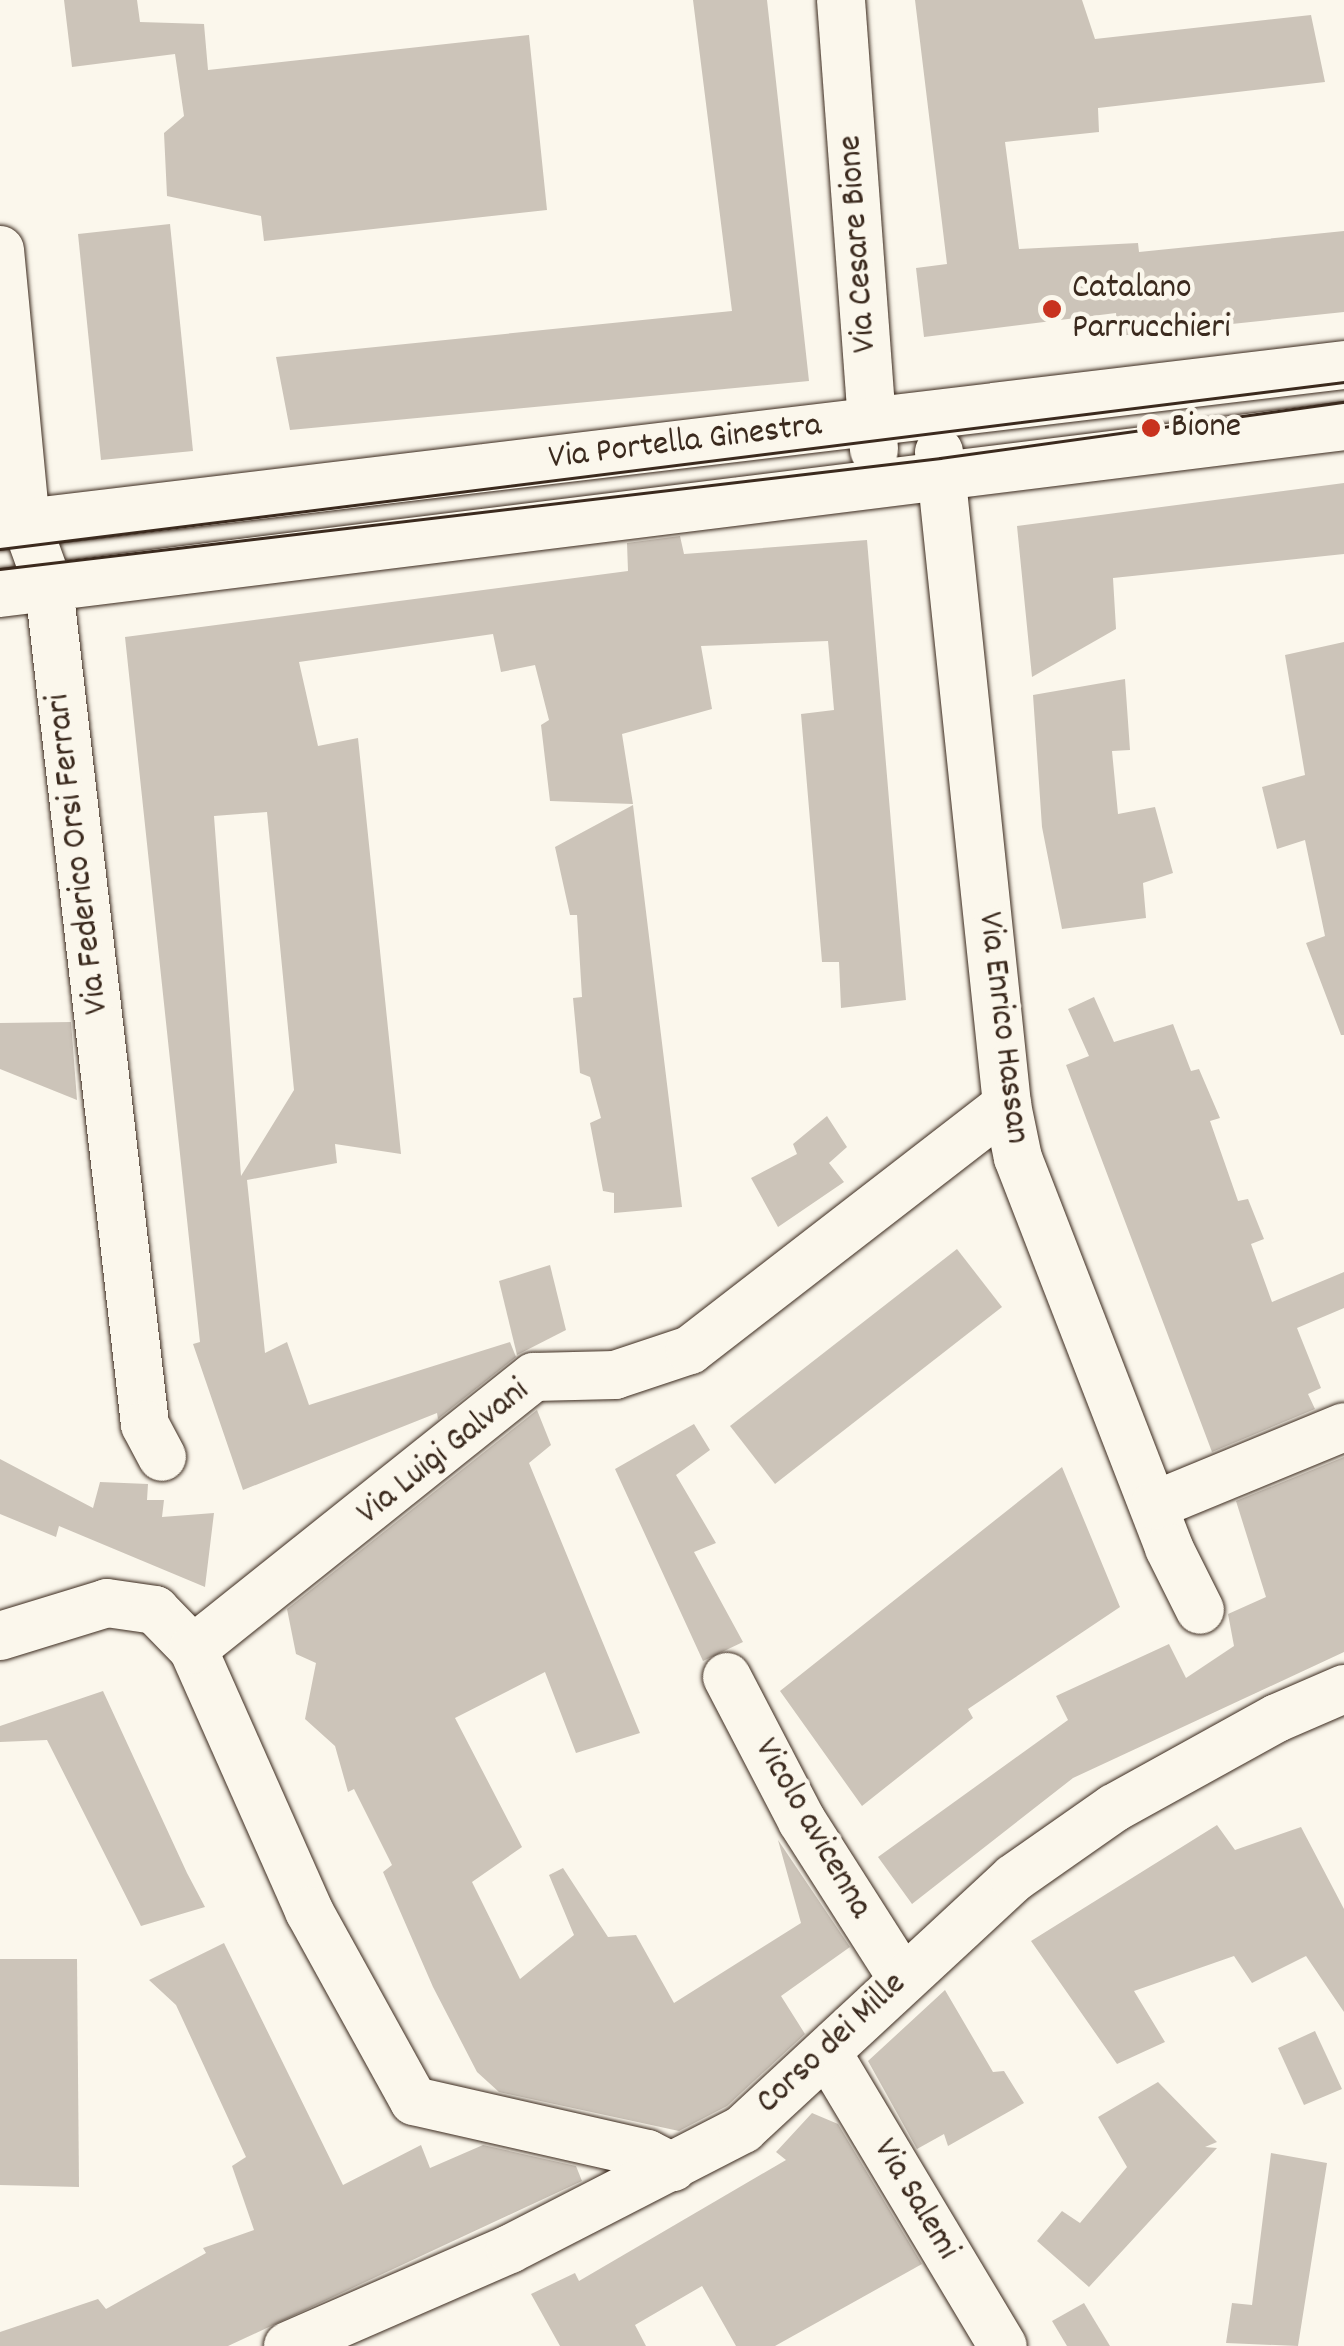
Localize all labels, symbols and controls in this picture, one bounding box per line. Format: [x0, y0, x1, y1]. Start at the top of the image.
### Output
street label: Via Cesare Bione [830, 134, 888, 354]
place label: Catalano Parrucchieri [1072, 268, 1231, 350]
marker: Catalano Parrucchieri [1041, 298, 1063, 320]
street label: Via Portella Ginestra [546, 405, 824, 481]
place label: Bione [1171, 407, 1241, 449]
marker: Bione [1140, 417, 1162, 439]
street label: Via Federico Orsi Ferrari [39, 691, 119, 1017]
street label: Via Enrico Hassan [967, 910, 1037, 1146]
street label: Via Luigi Galvani [349, 1371, 539, 1535]
street label: Vicolo avicenna [744, 1732, 880, 1926]
street label: Corso dei Mille [748, 1964, 916, 2124]
street label: Via Salemi [863, 2132, 967, 2268]

